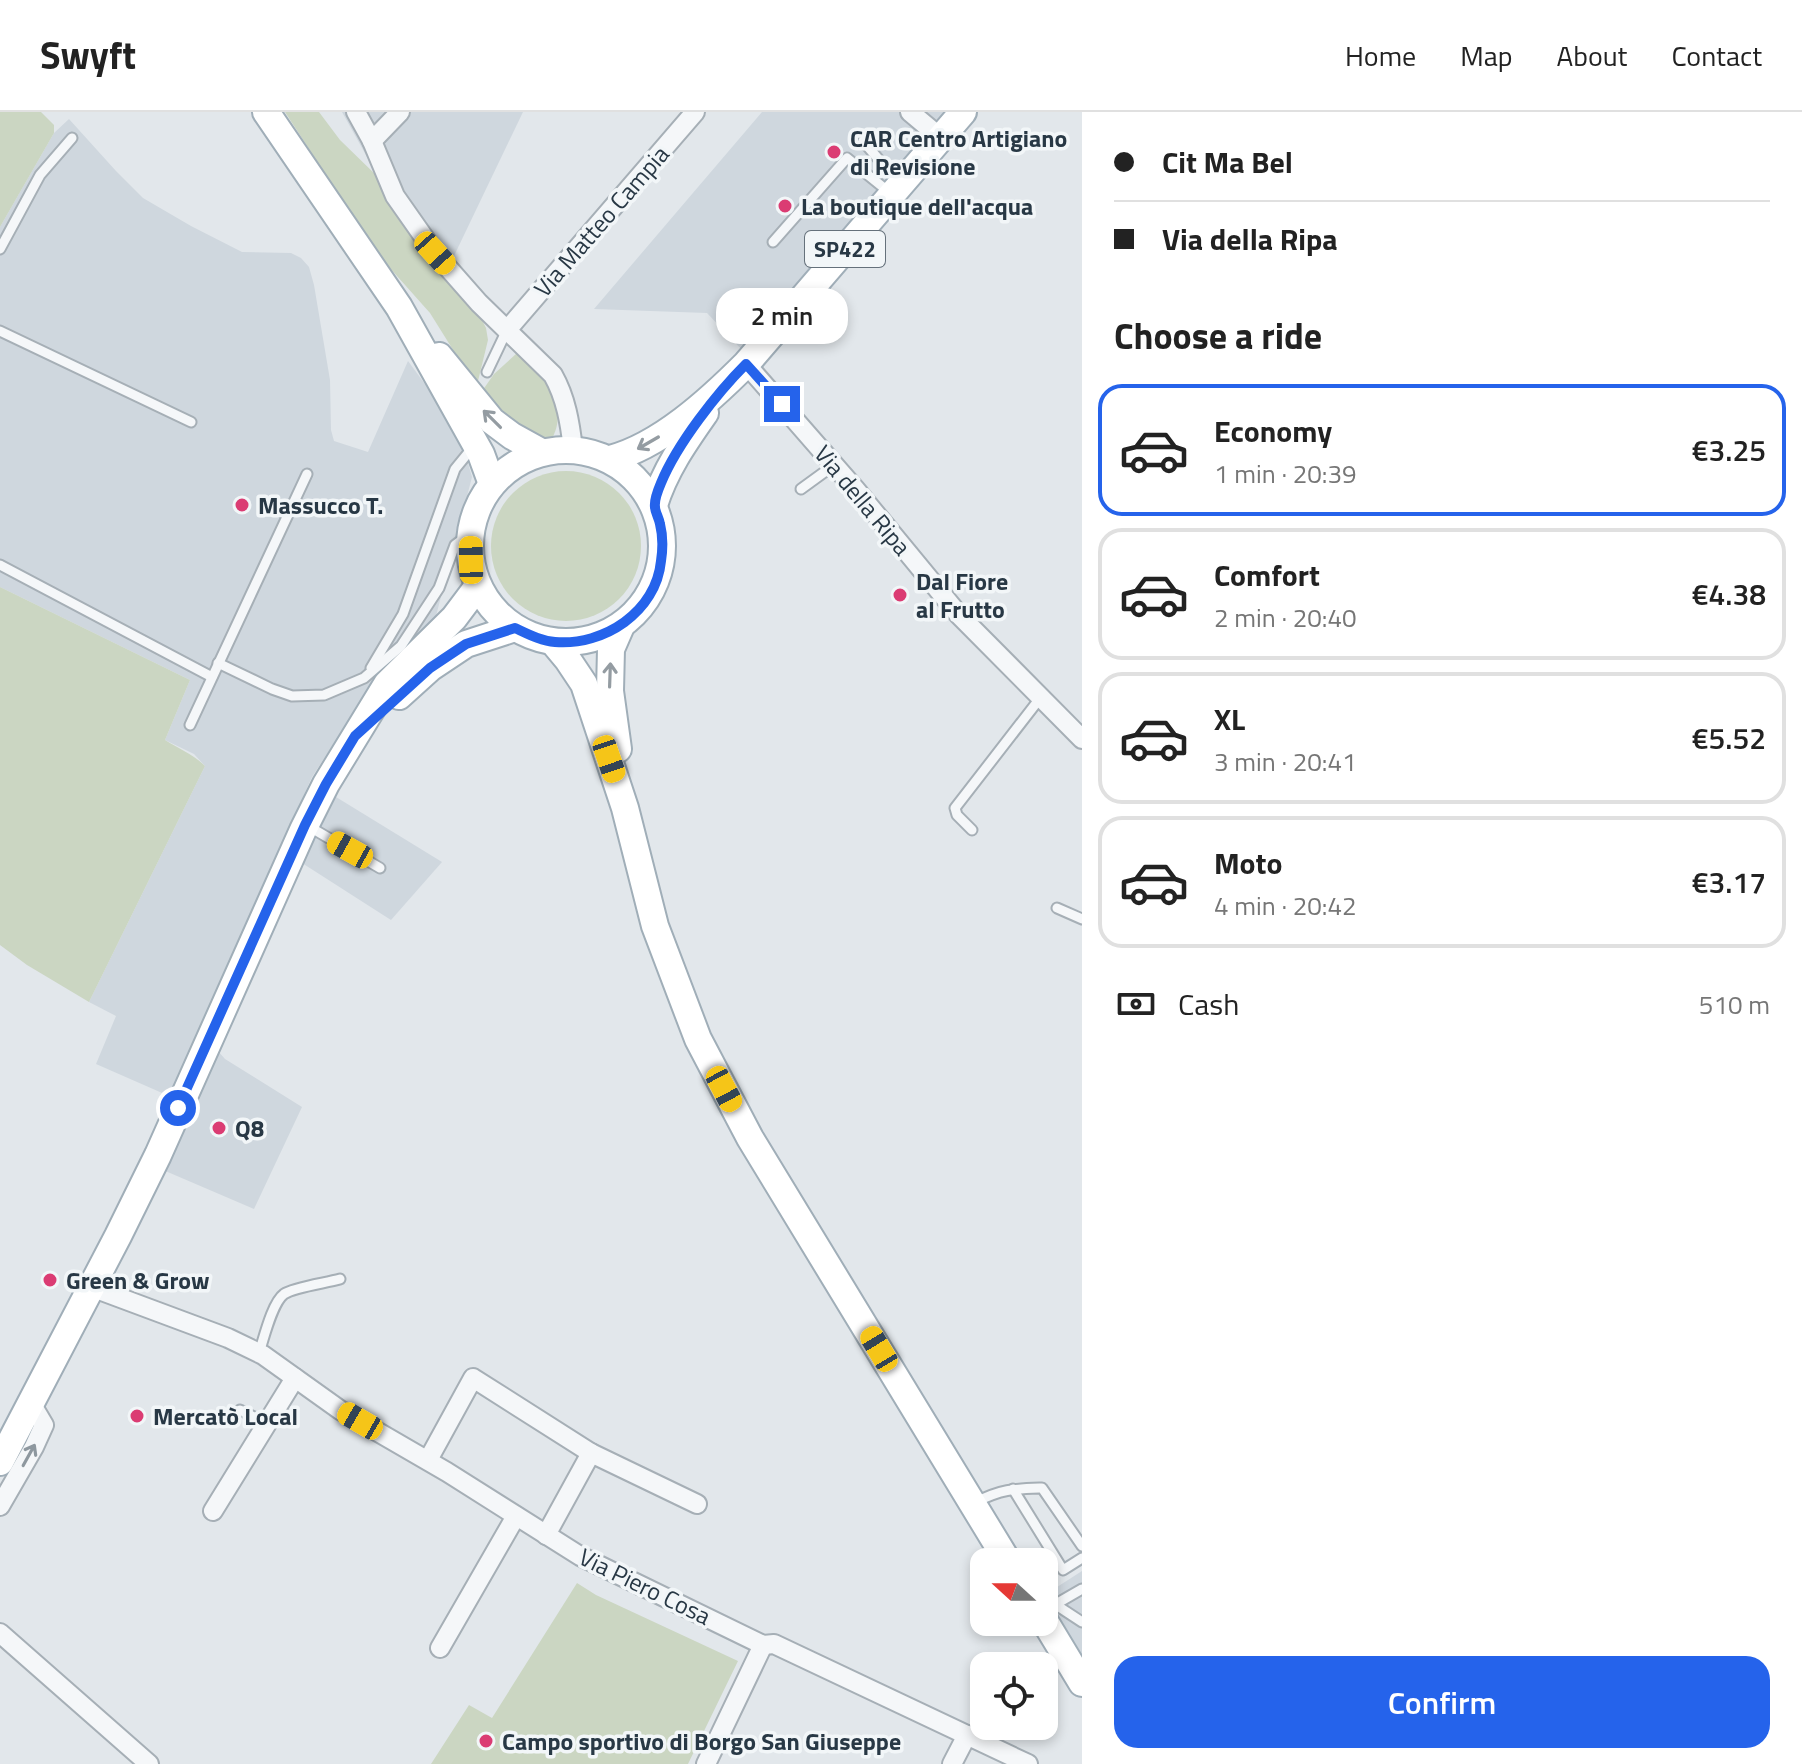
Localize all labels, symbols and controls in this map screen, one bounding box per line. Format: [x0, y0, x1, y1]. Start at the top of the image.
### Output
text: Swyft [40, 26, 136, 84]
text: Home [1345, 34, 1416, 77]
text: Map [1460, 34, 1513, 77]
text: About [1557, 34, 1627, 77]
text: Contact [1671, 34, 1762, 77]
place label: CAR Centro Artigiano di Revisione [850, 120, 1067, 184]
street label: Via Matteo Campia [525, 137, 677, 305]
text: Cit Ma Bel [1162, 139, 1293, 185]
marker: CAR Centro Artigiano di Revisione [825, 143, 843, 161]
place label: La boutique dell'acqua [801, 188, 1033, 224]
marker: La boutique dell'acqua [776, 197, 794, 215]
text: Via della Ripa [1162, 216, 1338, 262]
car [410, 227, 460, 279]
road number: SP422 [805, 231, 885, 267]
callout: 2 min [716, 288, 848, 344]
text: 2 min [751, 296, 813, 335]
text: Choose a ride [1114, 308, 1322, 363]
route end [764, 386, 800, 422]
text: Economy [1214, 408, 1332, 454]
one-way arrow [483, 410, 502, 429]
icon: car [1118, 414, 1190, 486]
text: €3.25 [1692, 427, 1766, 473]
one-way arrow [637, 435, 660, 451]
street label: Via della Ripa [806, 437, 920, 563]
text: 1 min · 20:39 [1214, 454, 1357, 493]
place label: Massucco T. [258, 487, 383, 523]
marker: Massucco T. [233, 496, 251, 514]
car [459, 536, 483, 584]
text: Comfort [1214, 552, 1320, 598]
icon: car [1118, 558, 1190, 630]
place label: Dal Fiore al Frutto [916, 563, 1008, 627]
text: €4.38 [1692, 571, 1766, 617]
marker: Dal Fiore al Frutto [891, 586, 909, 604]
text: 2 min · 20:40 [1214, 598, 1357, 637]
one-way arrow [603, 662, 618, 689]
text: XL [1214, 696, 1245, 742]
icon: car [1118, 702, 1190, 774]
text: €5.52 [1692, 715, 1766, 761]
car [590, 732, 628, 786]
text: 3 min · 20:41 [1214, 742, 1357, 781]
car [323, 828, 377, 872]
text: Moto [1214, 840, 1282, 886]
icon: car [1118, 846, 1190, 918]
text: €3.17 [1692, 859, 1766, 905]
text: 4 min · 20:42 [1214, 886, 1357, 925]
text: Cash [1178, 981, 1239, 1027]
icon: cash [1114, 982, 1158, 1026]
text: 510 m [1699, 985, 1770, 1024]
car [702, 1062, 746, 1116]
route start [160, 1090, 196, 1126]
place label: Q8 [235, 1110, 264, 1146]
marker: Q8 [210, 1119, 228, 1137]
place label: Green & Grow [66, 1262, 210, 1298]
marker: Green & Grow [41, 1271, 59, 1289]
car [856, 1322, 902, 1376]
place label: Mercatò Local [153, 1398, 298, 1434]
car [333, 1399, 387, 1443]
marker: Mercatò Local [128, 1407, 146, 1425]
one-way arrow [21, 1444, 37, 1467]
street label: Via Piero Cosa [573, 1539, 717, 1633]
north arrow [970, 1548, 1058, 1636]
map controls [970, 1548, 1058, 1740]
button: locate [970, 1652, 1058, 1740]
button: Confirm [1114, 1656, 1770, 1748]
place label: Campo sportivo di Borgo San Giuseppe [502, 1723, 901, 1759]
marker: Campo sportivo di Borgo San Giuseppe [477, 1732, 495, 1750]

